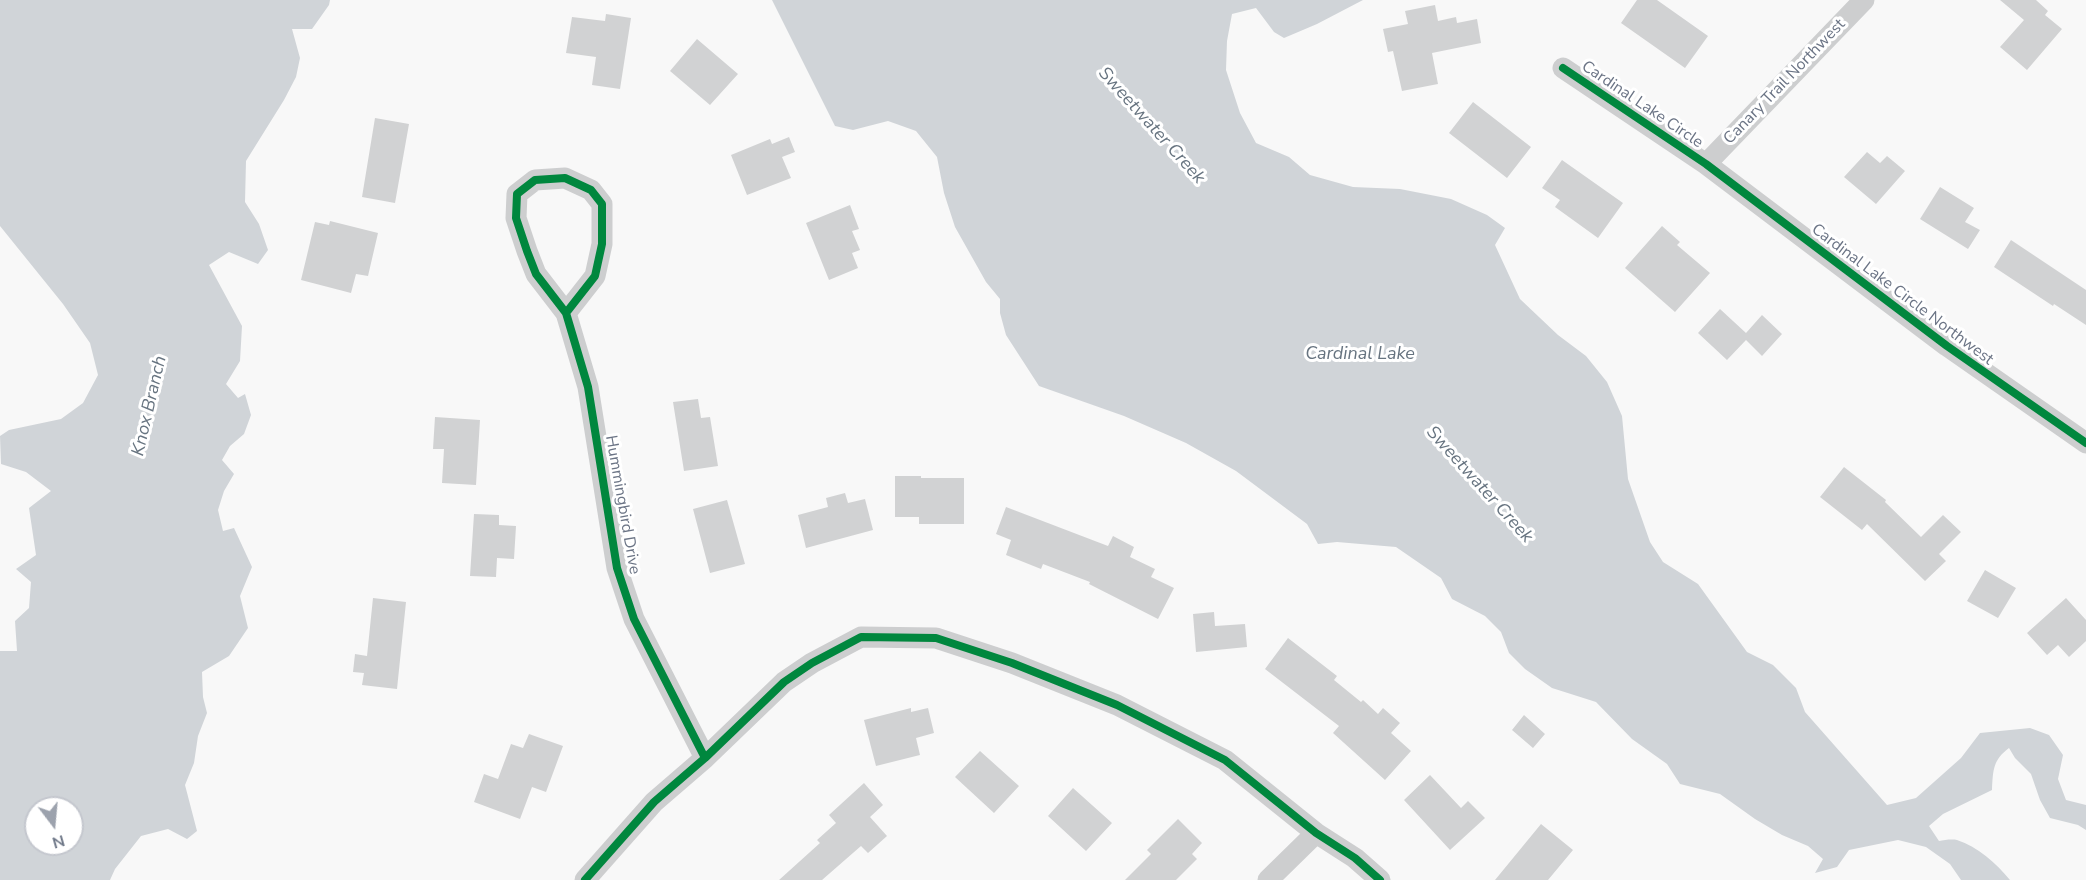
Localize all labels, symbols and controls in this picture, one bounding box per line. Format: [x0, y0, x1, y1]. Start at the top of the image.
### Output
street label: Canary Trail Northwest [1720, 15, 1850, 149]
street label: Cardinal Lake Circle [1578, 57, 1706, 153]
water label: Sweetwater Creek [1093, 63, 1209, 189]
street label: Cardinal Lake Circle Northwest [1807, 220, 1997, 370]
water label: Cardinal Lake [1305, 344, 1415, 366]
water label: Knox Branch [128, 354, 172, 458]
water label: Sweetwater Creek [1421, 422, 1537, 548]
street label: Hummingbird Drive [600, 434, 644, 576]
north arrow [24, 796, 84, 856]
text: N [50, 829, 67, 854]

